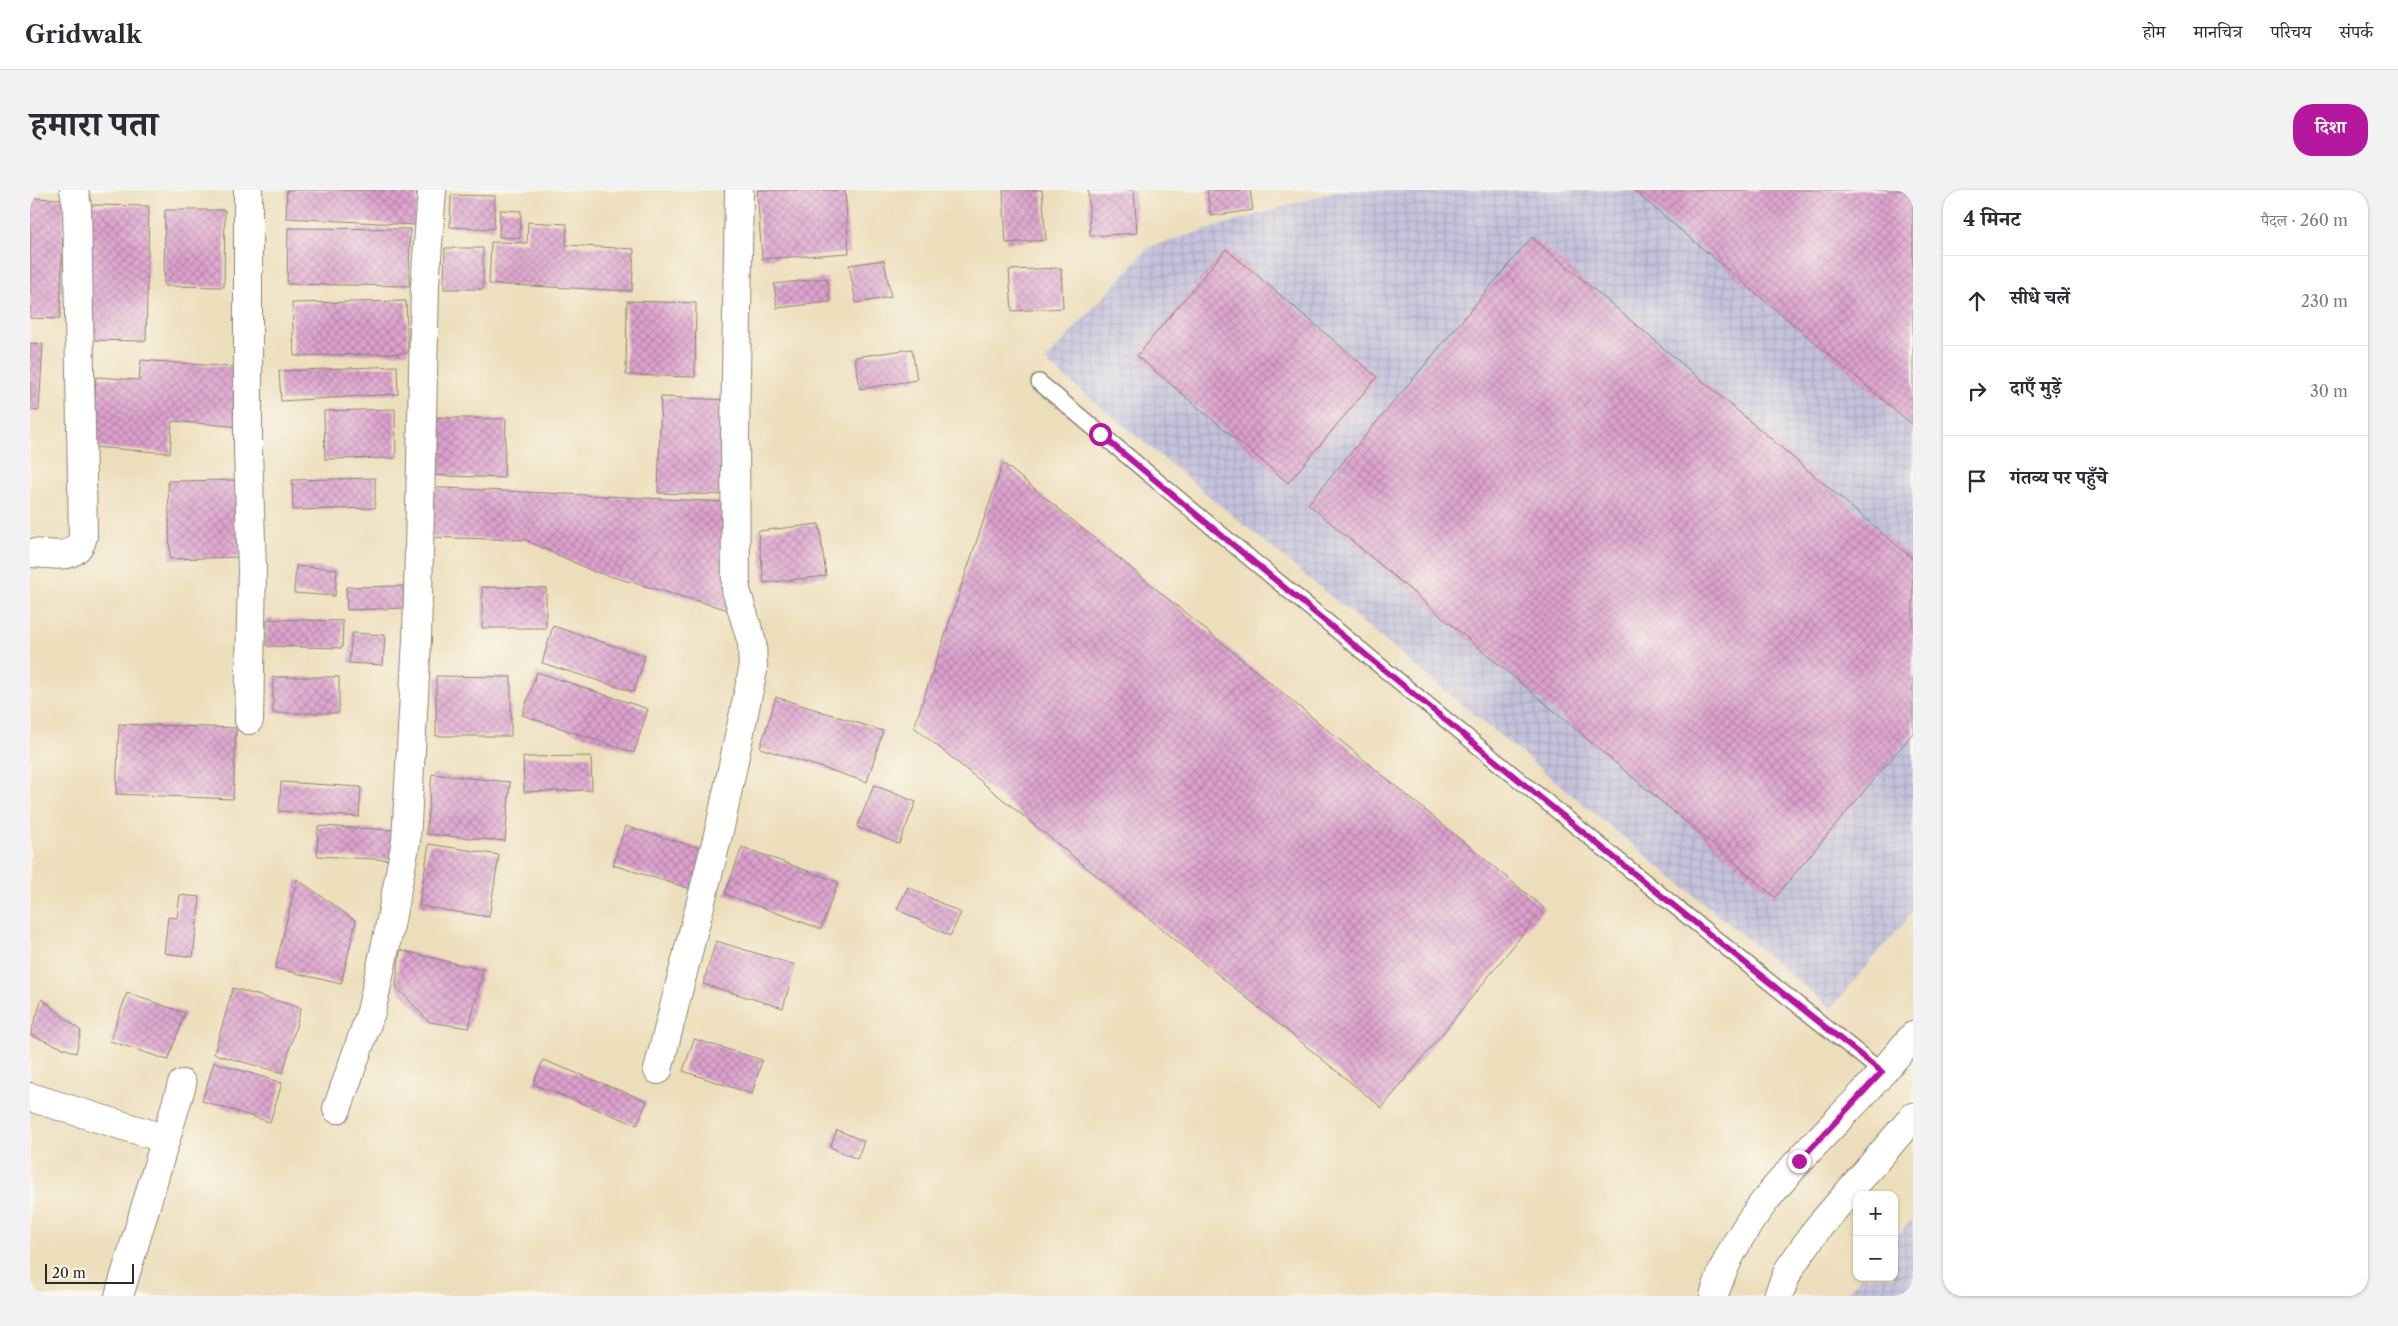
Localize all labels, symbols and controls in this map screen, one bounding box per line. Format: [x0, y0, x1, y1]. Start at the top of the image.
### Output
text: Gridwalk [25, 20, 142, 49]
text: होम [2143, 21, 2166, 43]
text: मानचित्र [2194, 21, 2242, 43]
text: परिचय [2270, 21, 2311, 43]
text: संपर्क [2339, 21, 2373, 43]
text: हमारा पता [30, 102, 158, 145]
button: दिशा [2293, 104, 2368, 156]
text: 4 मिनट [1963, 206, 2021, 231]
text: पैदल · 260 m [2261, 210, 2348, 230]
text: सीधे चलें [2010, 286, 2070, 309]
icon: ahead [1963, 287, 1991, 315]
text: 230 m [2301, 291, 2348, 311]
text: दाएँ मुड़ें [2010, 376, 2061, 399]
icon: right [1963, 377, 1991, 405]
text: 30 m [2310, 381, 2348, 401]
route start [1089, 423, 1112, 446]
text: गंतव्य पर पहुँचे [2010, 466, 2107, 489]
icon: arrive [1963, 467, 1991, 495]
route end [1788, 1150, 1811, 1173]
map controls [1853, 1191, 1898, 1281]
button: + [1853, 1191, 1898, 1236]
button: − [1853, 1236, 1898, 1281]
scale bar [45, 1261, 134, 1284]
text: 20 m [52, 1264, 86, 1282]

